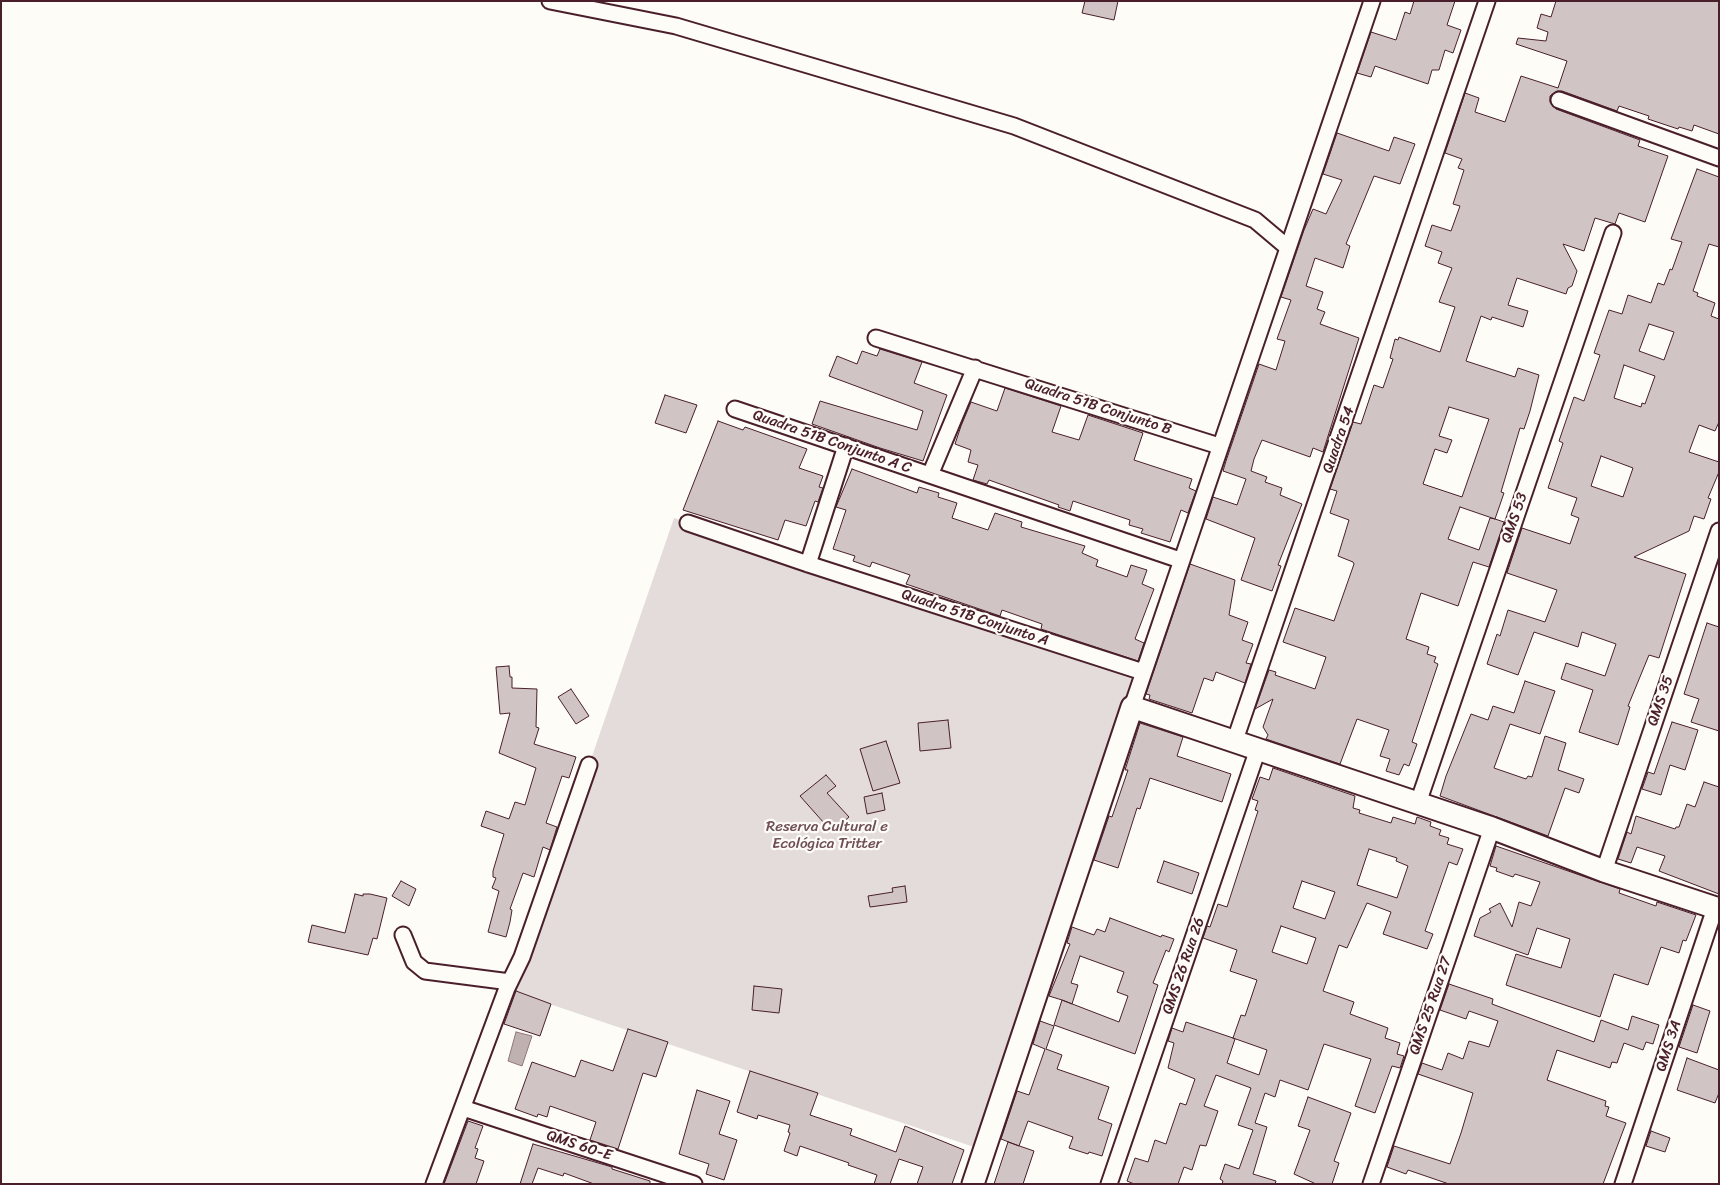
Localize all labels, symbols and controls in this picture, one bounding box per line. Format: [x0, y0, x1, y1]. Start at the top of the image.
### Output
street label: Quadra 51B Conjunto B [1022, 375, 1174, 439]
street label: Quadra 54 [1319, 404, 1359, 476]
street label: Quadra 51B Conjunto A C [750, 406, 914, 478]
street label: QMS 53 [1498, 491, 1532, 545]
street label: Quadra 51B Conjunto A [899, 586, 1051, 650]
street label: QMS 35 [1644, 674, 1678, 728]
park label: Reserva Cultural e Ecológica Tritter [766, 818, 888, 853]
street label: QMS 26 Rua 26 [1159, 915, 1209, 1017]
street label: QMS 25 Rua 27 [1406, 955, 1456, 1057]
street label: QMS 3A [1652, 1018, 1686, 1074]
street label: QMS 60-E [544, 1127, 614, 1165]

